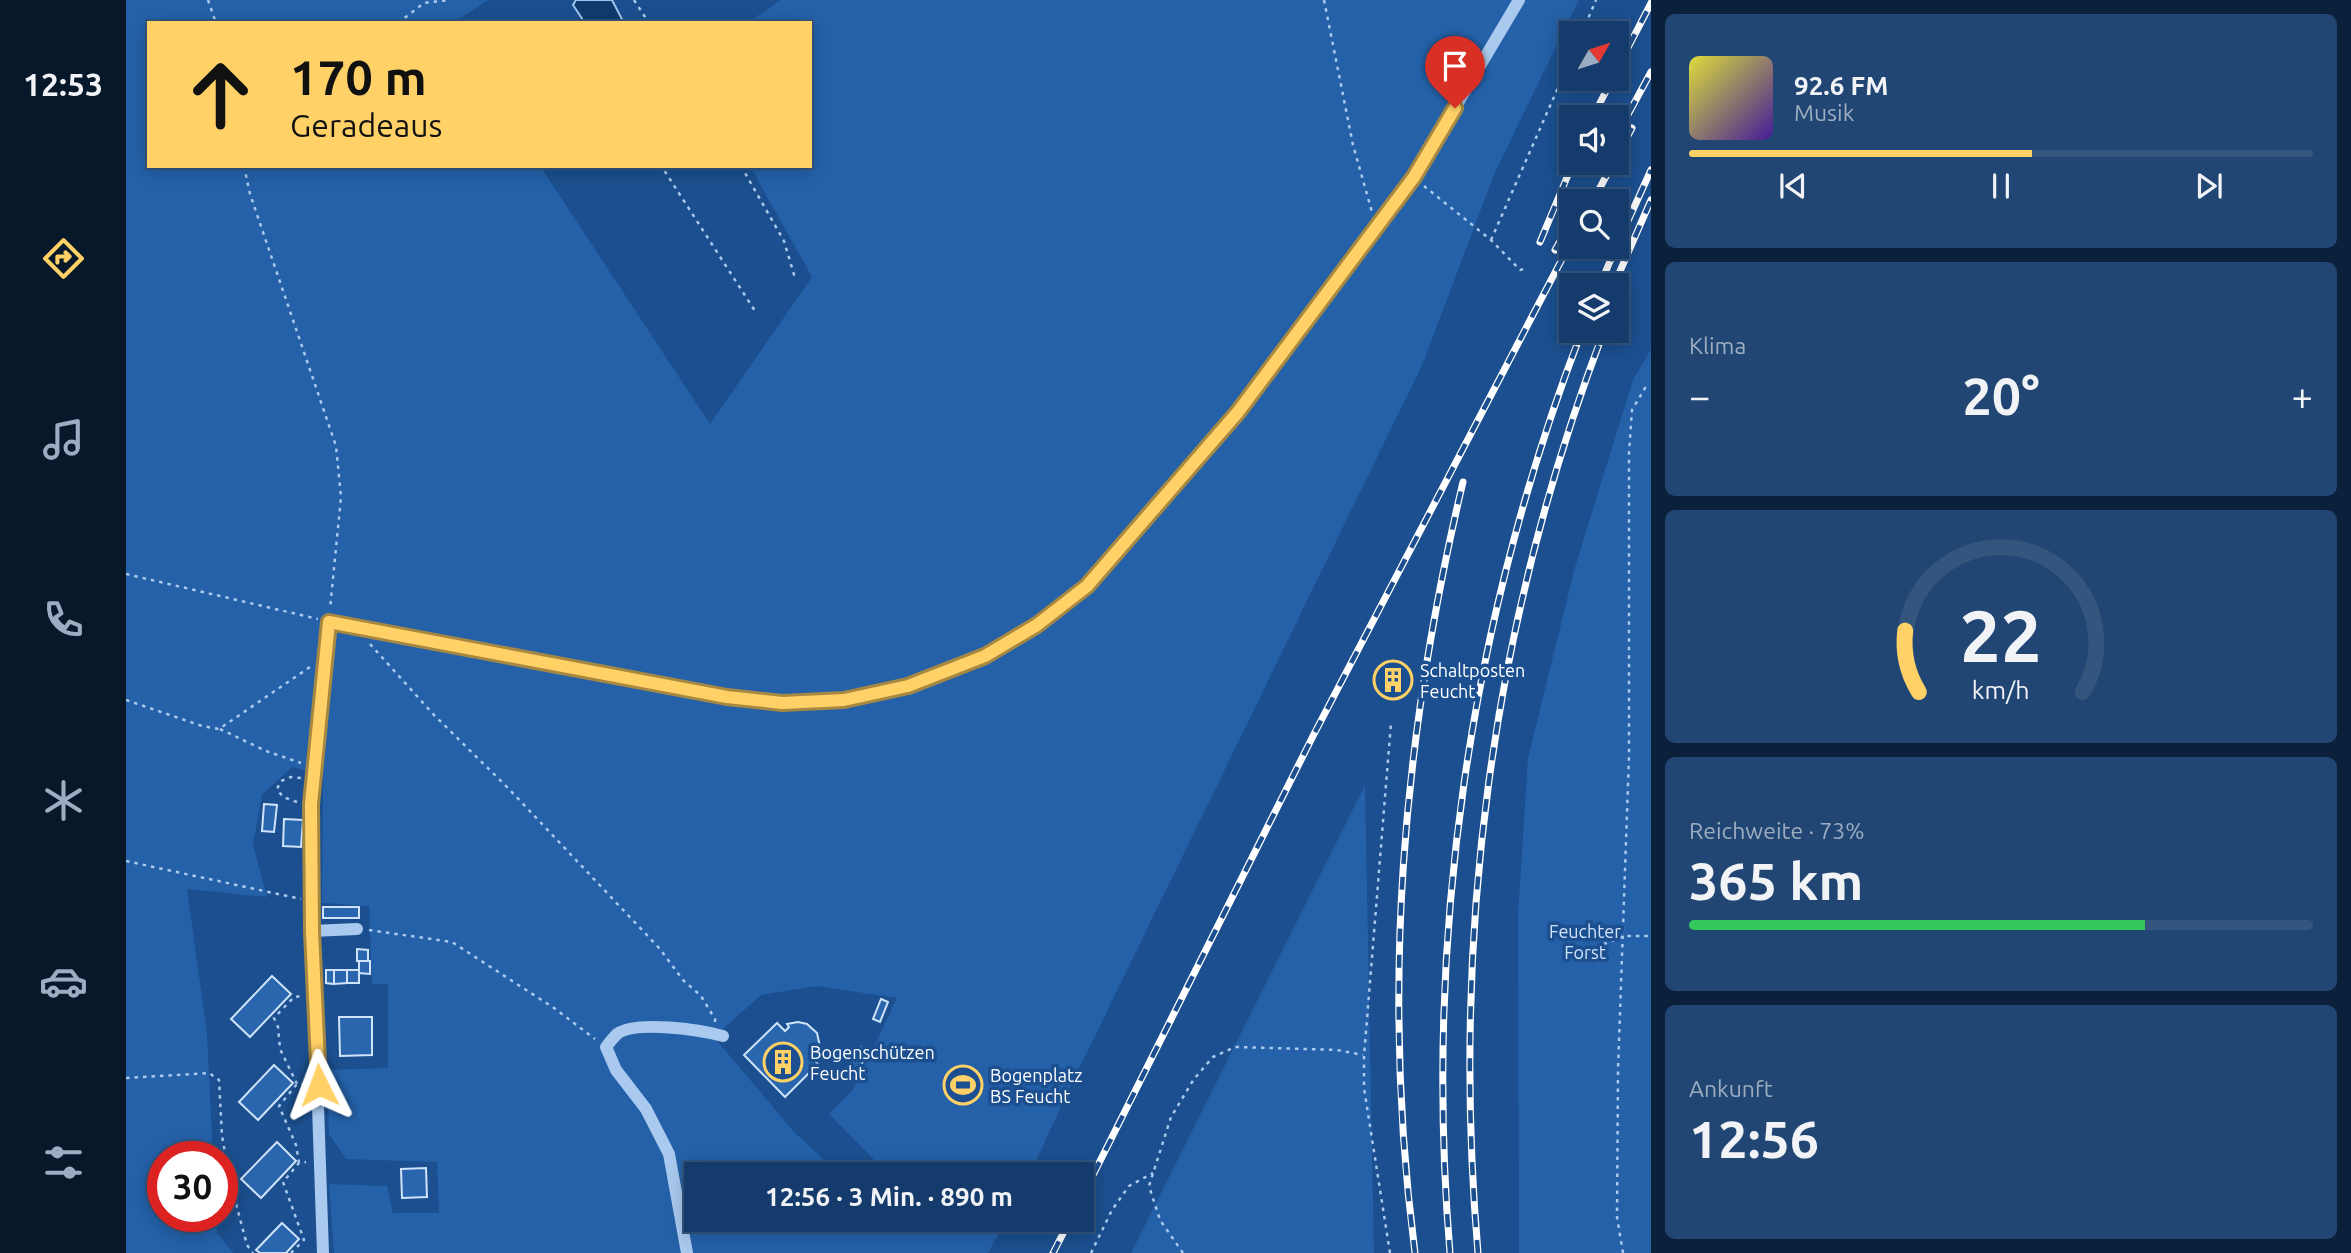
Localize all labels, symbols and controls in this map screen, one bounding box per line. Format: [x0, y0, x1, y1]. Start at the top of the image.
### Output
north arrow [1559, 21, 1629, 91]
map controls [1559, 21, 1629, 343]
pin [1425, 36, 1485, 108]
icon: arrive [1436, 47, 1474, 85]
icon: ahead [175, 49, 266, 140]
text: 170 m [290, 49, 427, 104]
text: 12:53 [23, 66, 103, 102]
text: 92.6 FM [1794, 71, 1888, 100]
text: Musik [1794, 100, 1854, 125]
button: sound [1559, 105, 1629, 175]
text: Geradeaus [290, 107, 442, 143]
icon: previous [1774, 167, 1812, 205]
icon: pause [1982, 167, 2020, 205]
icon: next [2190, 167, 2228, 205]
button: search [1559, 189, 1629, 259]
icon: directions [39, 234, 88, 283]
button: layers [1559, 273, 1629, 343]
text: Klima [1689, 333, 1746, 358]
text: 20° [1962, 367, 2040, 425]
text: − [1689, 375, 1710, 417]
text: + [2292, 375, 2313, 417]
icon: music [39, 415, 88, 464]
icon: phone [39, 595, 88, 644]
text: 22 [1960, 595, 2042, 677]
building icon: Schaltposten Feucht [1372, 659, 1414, 701]
place label: Schaltposten Feucht [1420, 660, 1525, 701]
text: km/h [1972, 676, 2030, 704]
icon: climate [39, 776, 88, 825]
text: Reichweite · 73% [1689, 818, 1865, 843]
text: 365 km [1689, 852, 1863, 910]
park label: Feuchter Forst [1549, 921, 1621, 962]
icon: car [39, 957, 88, 1006]
building icon: Bogenschützen Feucht [762, 1041, 804, 1083]
place label: Bogenschützen Feucht [810, 1042, 935, 1083]
position arrow [282, 1048, 356, 1122]
sports icon: Bogenplatz BS Feucht [942, 1064, 984, 1106]
place label: Bogenplatz BS Feucht [990, 1065, 1082, 1106]
text: Ankunft [1689, 1076, 1773, 1101]
text: 12:56 [1689, 1110, 1819, 1168]
icon: filters [39, 1138, 88, 1187]
speed limit sign: 30 [147, 1141, 238, 1232]
text: 12:56 · 3 Min. · 890 m [765, 1182, 1013, 1211]

